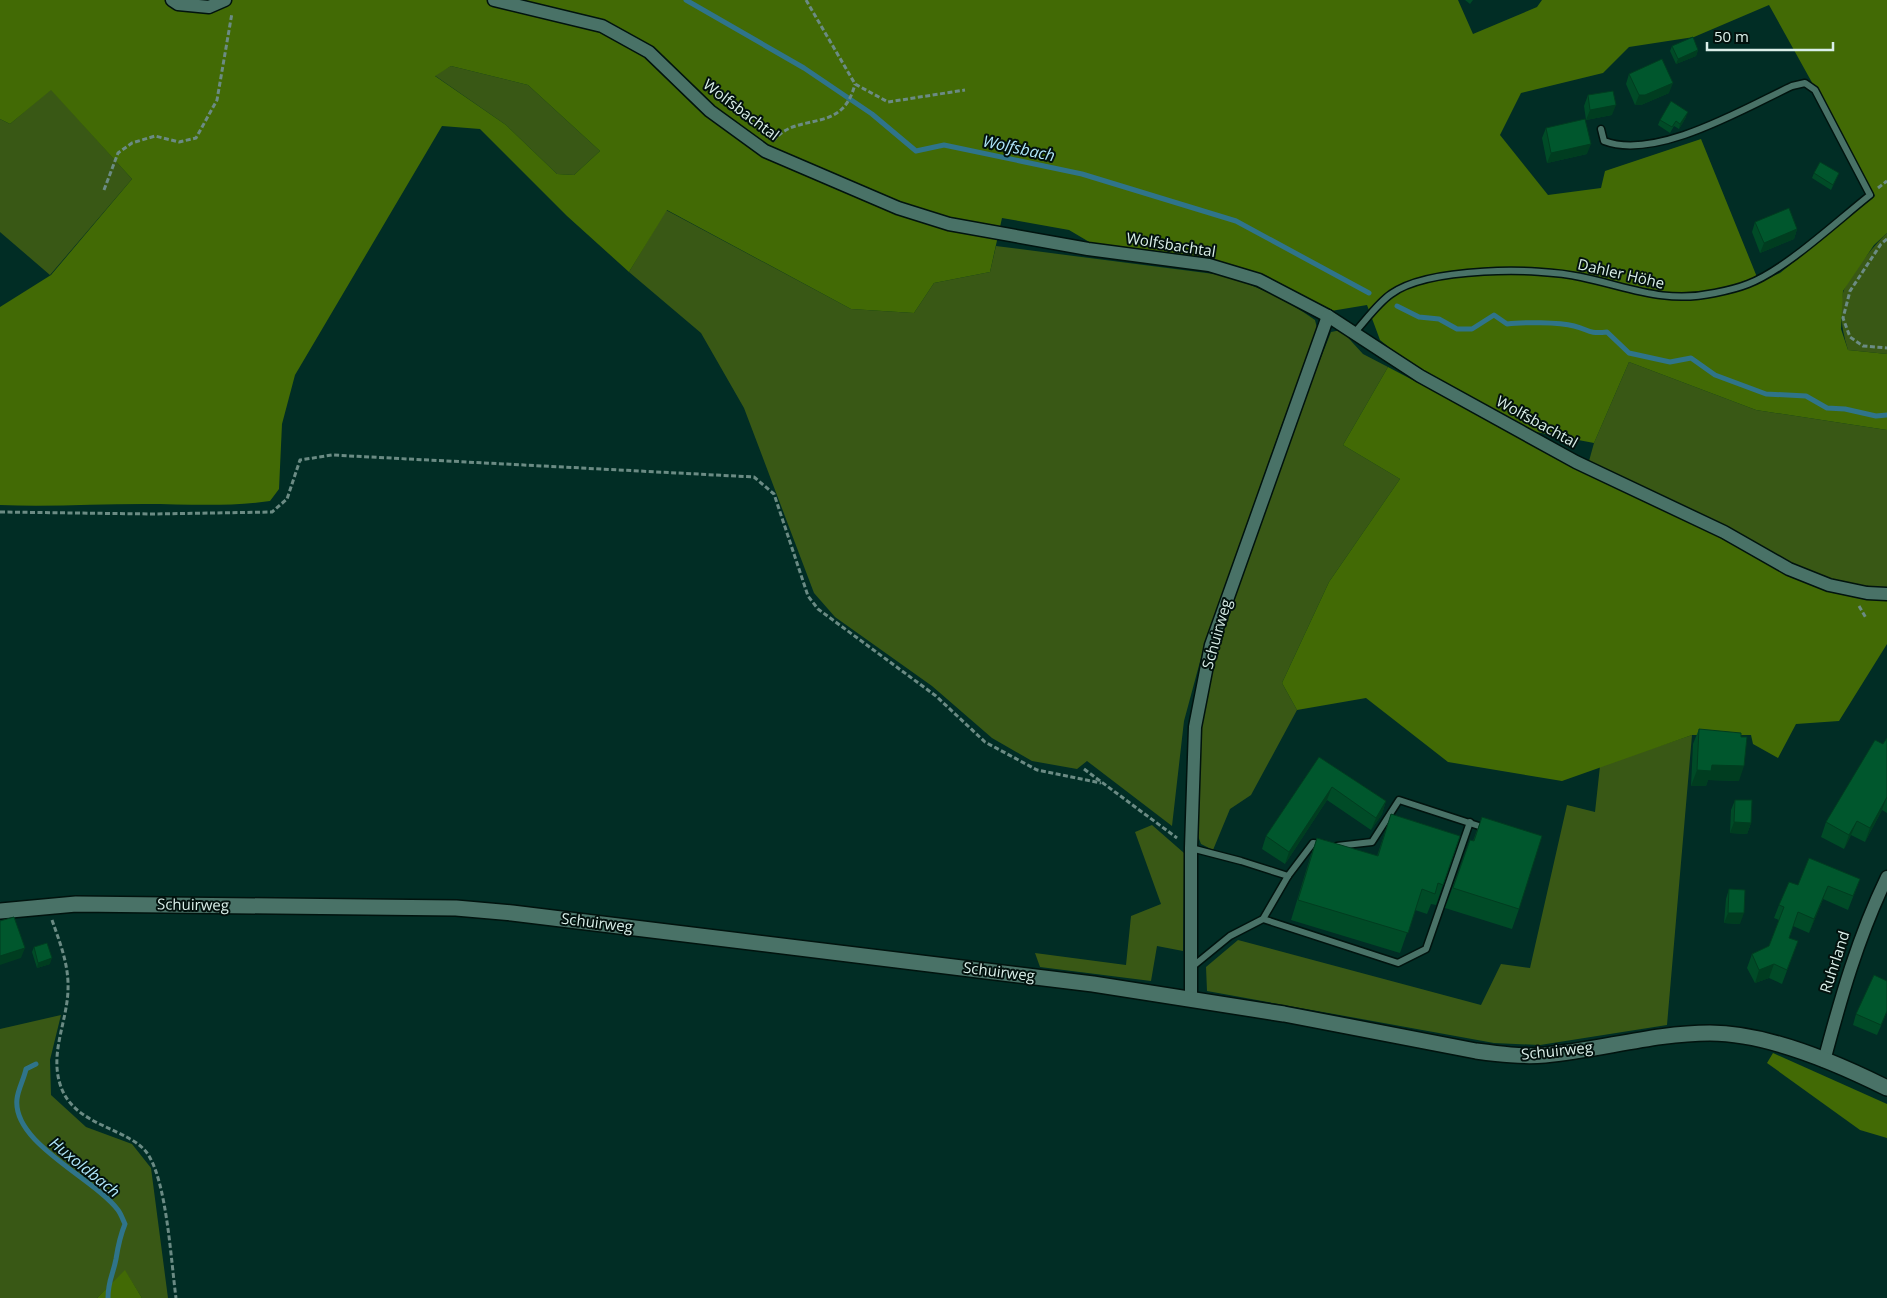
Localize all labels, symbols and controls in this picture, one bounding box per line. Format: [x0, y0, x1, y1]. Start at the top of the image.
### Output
scale bar [1707, 20, 1833, 52]
text: 50 m [1714, 26, 1749, 46]
street label: Wolfsbachtal [700, 74, 784, 144]
water label: Wolfsbach [981, 130, 1057, 166]
street label: Wolfsbachtal [1125, 227, 1217, 261]
street label: Dahler Höhe [1576, 253, 1667, 293]
street label: Wolfsbachtal [1493, 391, 1582, 452]
street label: Schuirweg [1197, 596, 1236, 671]
street label: Schuirweg [157, 893, 229, 915]
street label: Schuirweg [560, 908, 634, 936]
street label: Ruhrland [1815, 928, 1853, 995]
street label: Schuirweg [962, 957, 1036, 985]
street label: Schuirweg [1520, 1036, 1594, 1064]
water label: Huxoldbach [45, 1132, 125, 1202]

